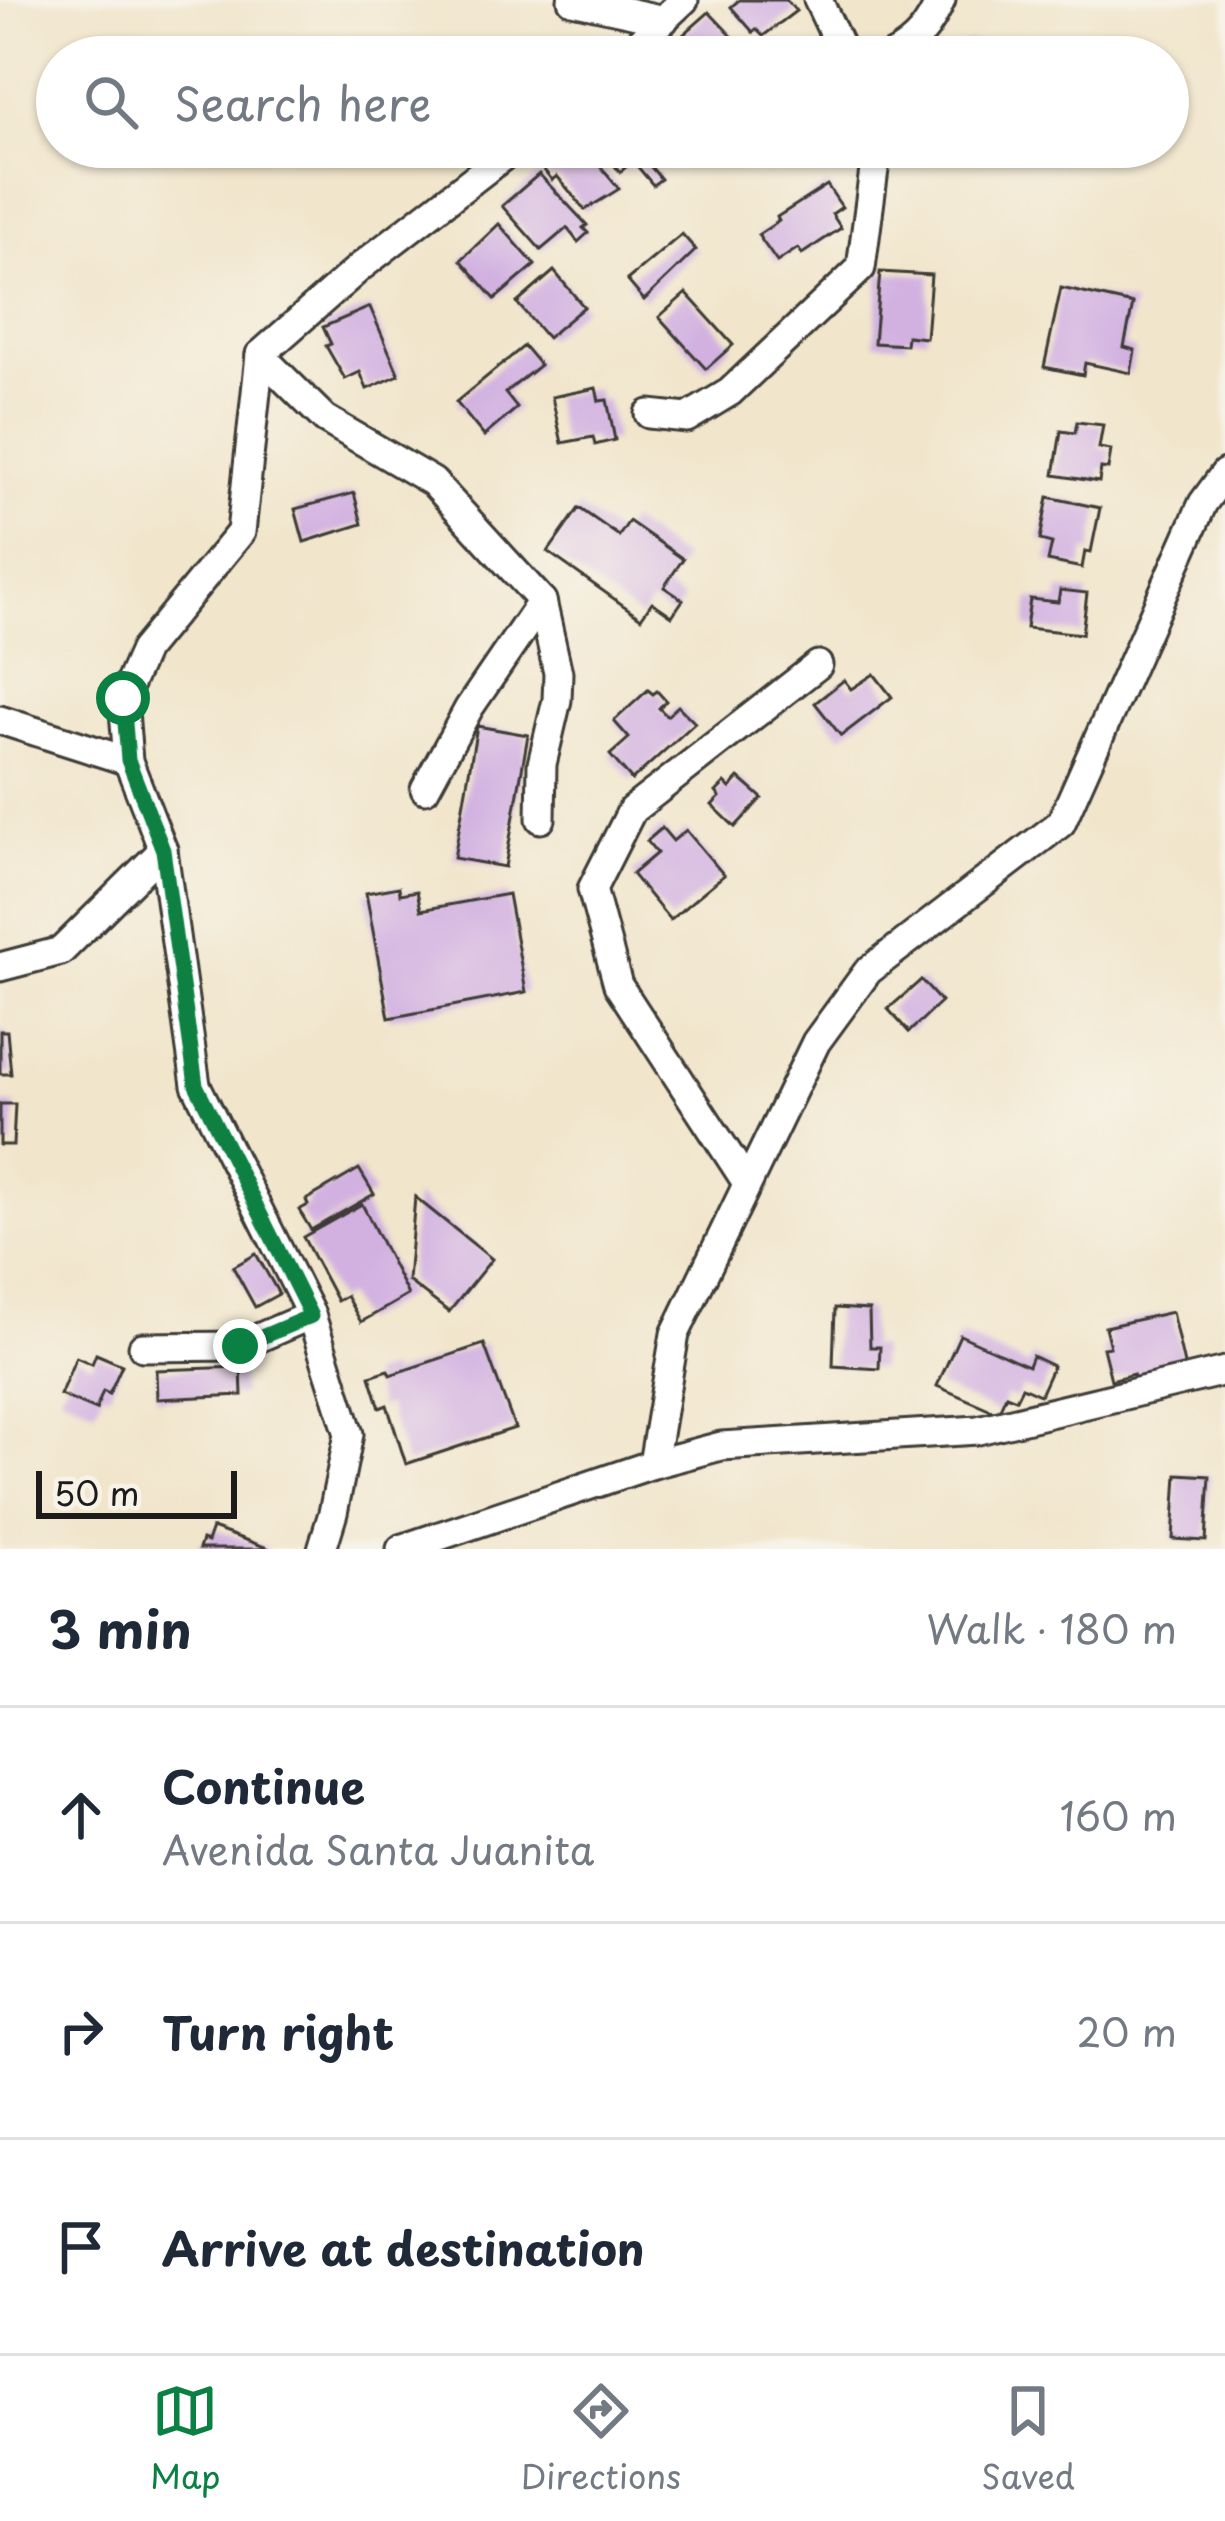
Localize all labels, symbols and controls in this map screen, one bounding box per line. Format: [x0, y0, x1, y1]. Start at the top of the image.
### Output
search box [36, 36, 1189, 168]
text: Search here [174, 68, 431, 136]
icon: search [78, 69, 144, 135]
route start [96, 671, 150, 725]
route end [213, 1319, 267, 1373]
scale bar [36, 1465, 237, 1518]
text: 50 m [54, 1467, 140, 1517]
text: 3 min [48, 1589, 192, 1666]
text: Walk · 180 m [927, 1598, 1177, 1657]
text: Continue [162, 1751, 365, 1819]
icon: ahead [48, 1782, 114, 1848]
text: 160 m [1060, 1785, 1177, 1844]
text: Avenida Santa Juanita [162, 1819, 594, 1878]
text: Turn right [162, 1997, 394, 2065]
icon: right [48, 1998, 114, 2064]
text: 20 m [1076, 2001, 1177, 2060]
text: Arrive at destination [162, 2213, 645, 2281]
icon: arrive [48, 2214, 114, 2280]
tab: Map [150, 2378, 221, 2500]
tab: Directions [521, 2378, 681, 2500]
tab: Saved [981, 2378, 1075, 2500]

